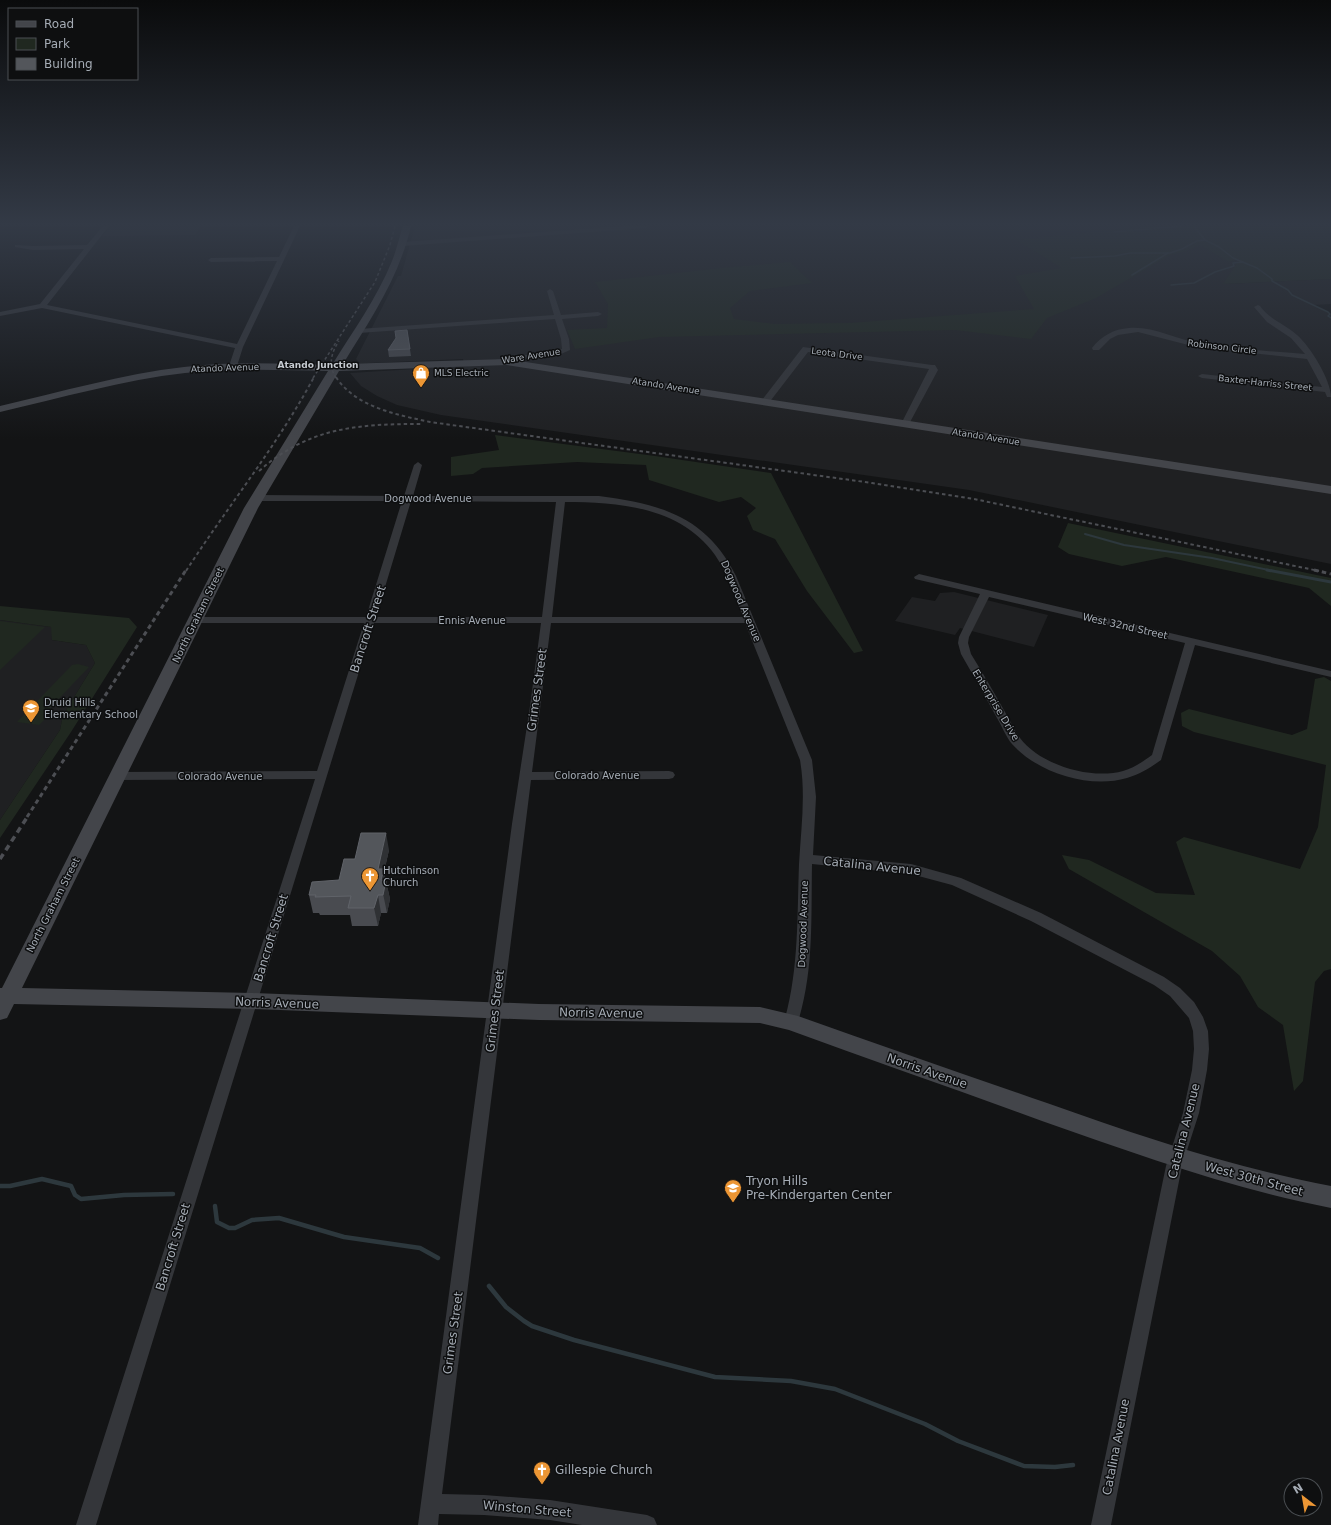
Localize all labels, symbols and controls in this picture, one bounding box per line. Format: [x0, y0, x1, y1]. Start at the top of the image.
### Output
legend [8, 8, 138, 80]
text: Road [44, 17, 74, 31]
text: Park [44, 37, 70, 51]
text: Building [44, 57, 93, 71]
street label: Robinson Circle [1187, 338, 1257, 356]
street label: Ware Avenue [501, 346, 561, 366]
street label: Leota Drive [811, 346, 864, 362]
district label: Atando Junction [278, 360, 358, 370]
street label: Atando Avenue [191, 362, 260, 374]
shop icon: MLS Electric [411, 363, 431, 388]
place label: MLS Electric [434, 368, 489, 378]
street label: Baxter-Harriss Street [1218, 373, 1313, 393]
street label: Atando Avenue [632, 376, 701, 396]
street label: Atando Avenue [952, 427, 1021, 447]
street label: Dogwood Avenue [384, 493, 472, 504]
street label: Dogwood Avenue [719, 559, 763, 643]
street label: North Graham Street [170, 565, 226, 665]
street label: Bancroft Street [347, 583, 389, 674]
street label: West 32nd Street [1081, 611, 1169, 641]
street label: Ennis Avenue [438, 615, 506, 626]
street label: Grimes Street [524, 648, 550, 732]
street label: Enterprise Drive [970, 667, 1022, 743]
place label: Druid Hills Elementary School [44, 697, 138, 720]
school or university icon: Druid Hills Elementary School [21, 698, 41, 723]
street label: Colorado Avenue [554, 770, 640, 781]
street label: Colorado Avenue [177, 771, 263, 782]
street label: Catalina Avenue [823, 854, 921, 878]
street label: North Graham Street [24, 856, 82, 954]
place label: Hutchinson Church [383, 865, 439, 888]
church icon: Hutchinson Church [360, 866, 380, 891]
street label: Dogwood Avenue [796, 880, 810, 968]
street label: Bancroft Street [251, 892, 291, 983]
street label: Grimes Street [483, 969, 507, 1053]
street label: Norris Avenue [235, 995, 319, 1011]
street label: Norris Avenue [559, 1005, 643, 1021]
street label: Norris Avenue [885, 1051, 969, 1091]
street label: Catalina Avenue [1165, 1082, 1203, 1180]
street label: West 30th Street [1203, 1159, 1305, 1199]
place label: Tryon Hills Pre-Kindergarten Center [745, 1174, 892, 1202]
school or university icon: Tryon Hills Pre-Kindergarten Center [723, 1178, 743, 1203]
street label: Bancroft Street [153, 1201, 193, 1292]
street label: Grimes Street [440, 1291, 466, 1375]
street label: Catalina Avenue [1100, 1398, 1132, 1496]
church icon: Gillespie Church [532, 1460, 552, 1485]
place label: Gillespie Church [555, 1463, 653, 1477]
north arrow [1283, 1477, 1323, 1517]
text: N [1291, 1481, 1305, 1497]
street label: Winston Street [482, 1498, 572, 1520]

